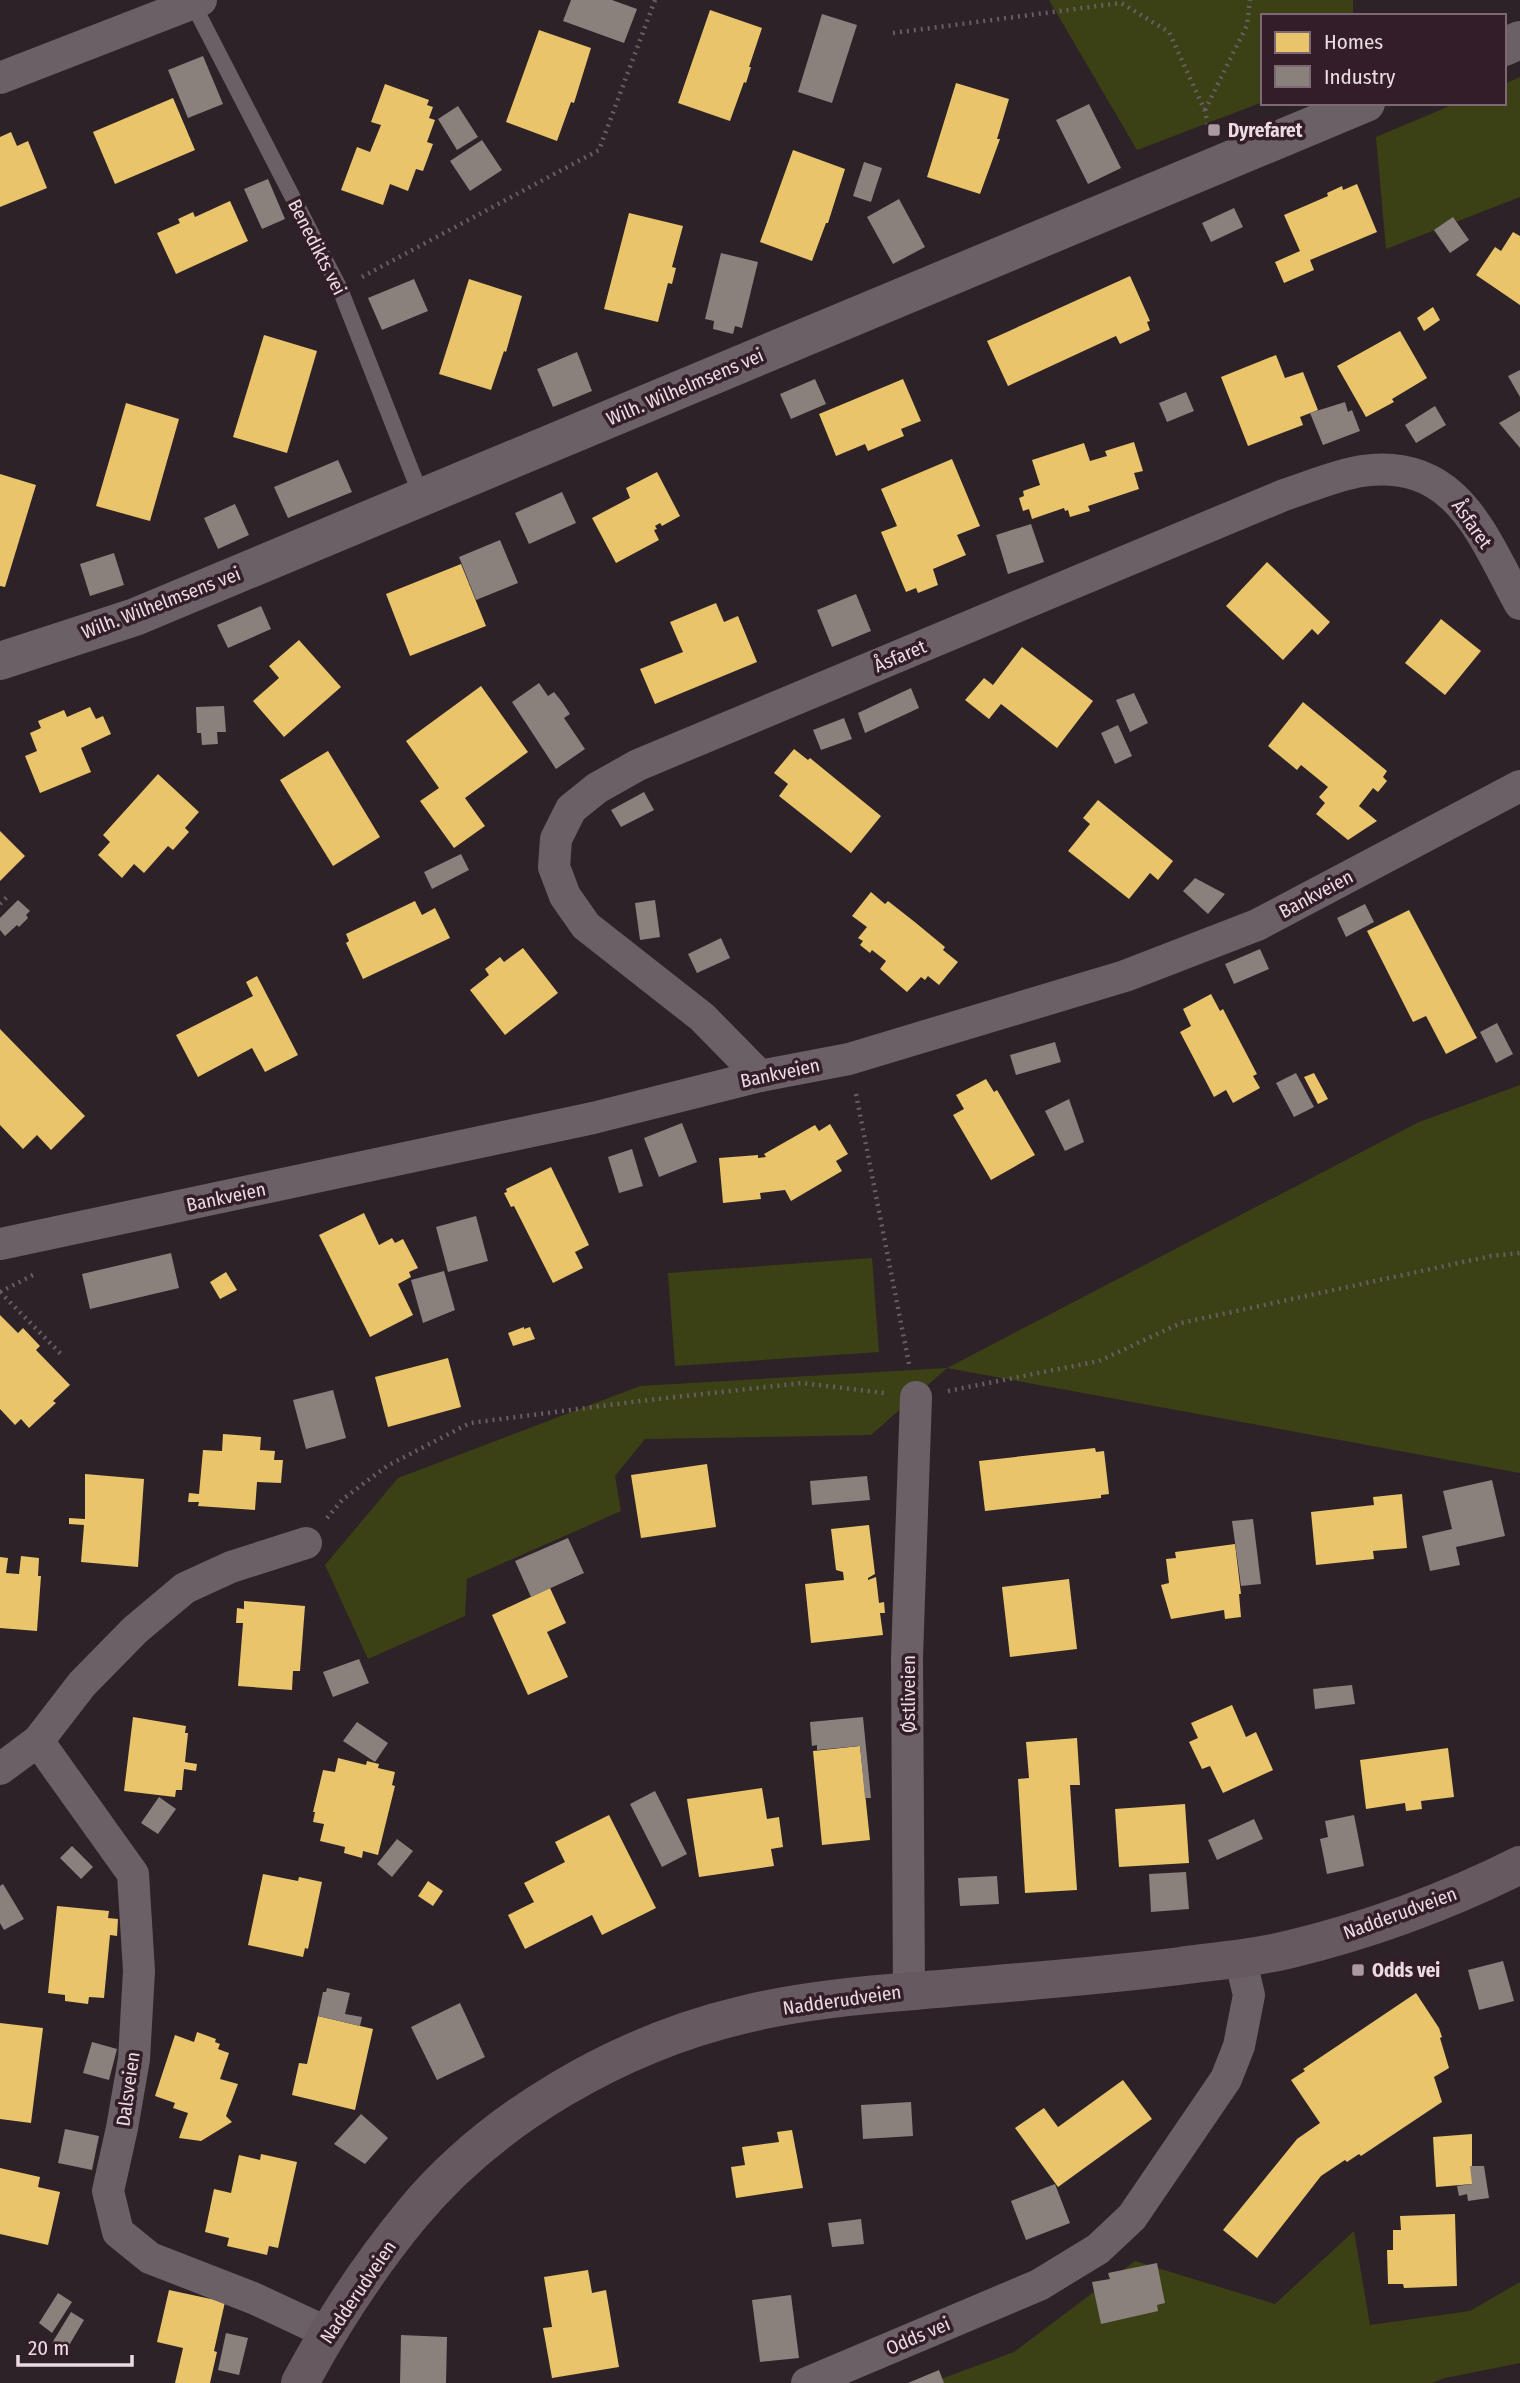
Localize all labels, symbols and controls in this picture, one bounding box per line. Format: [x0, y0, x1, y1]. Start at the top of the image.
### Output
legend [1261, 14, 1506, 105]
text: Homes [1324, 29, 1383, 55]
text: Industry [1324, 64, 1396, 90]
place label: Dyrefaret [1228, 119, 1303, 142]
marker: Dyrefaret [1206, 122, 1222, 138]
street label: Benedikts vei [283, 195, 351, 299]
street label: Wilh. Wilhelmsens vei [603, 344, 767, 430]
street label: Åsfaret [1447, 495, 1498, 554]
street label: Wilh. Wilhelmsens vei [78, 562, 244, 644]
street label: Åsfaret [870, 634, 930, 677]
street label: Bankveien [1275, 865, 1357, 923]
street label: Bankveien [738, 1053, 822, 1093]
street label: Bankveien [184, 1177, 268, 1217]
street label: Østliveien [897, 1655, 920, 1733]
street label: Nadderudveien [1340, 1882, 1460, 1944]
place label: Odds vei [1372, 1959, 1440, 1982]
marker: Odds vei [1350, 1962, 1366, 1978]
street label: Nadderudveien [781, 1980, 903, 2020]
street label: Dalsveien [111, 2050, 145, 2128]
street label: Nadderudveien [315, 2236, 401, 2348]
street label: Odds vei [882, 2312, 954, 2360]
scale bar [18, 2324, 131, 2368]
text: 20 m [28, 2335, 69, 2361]

